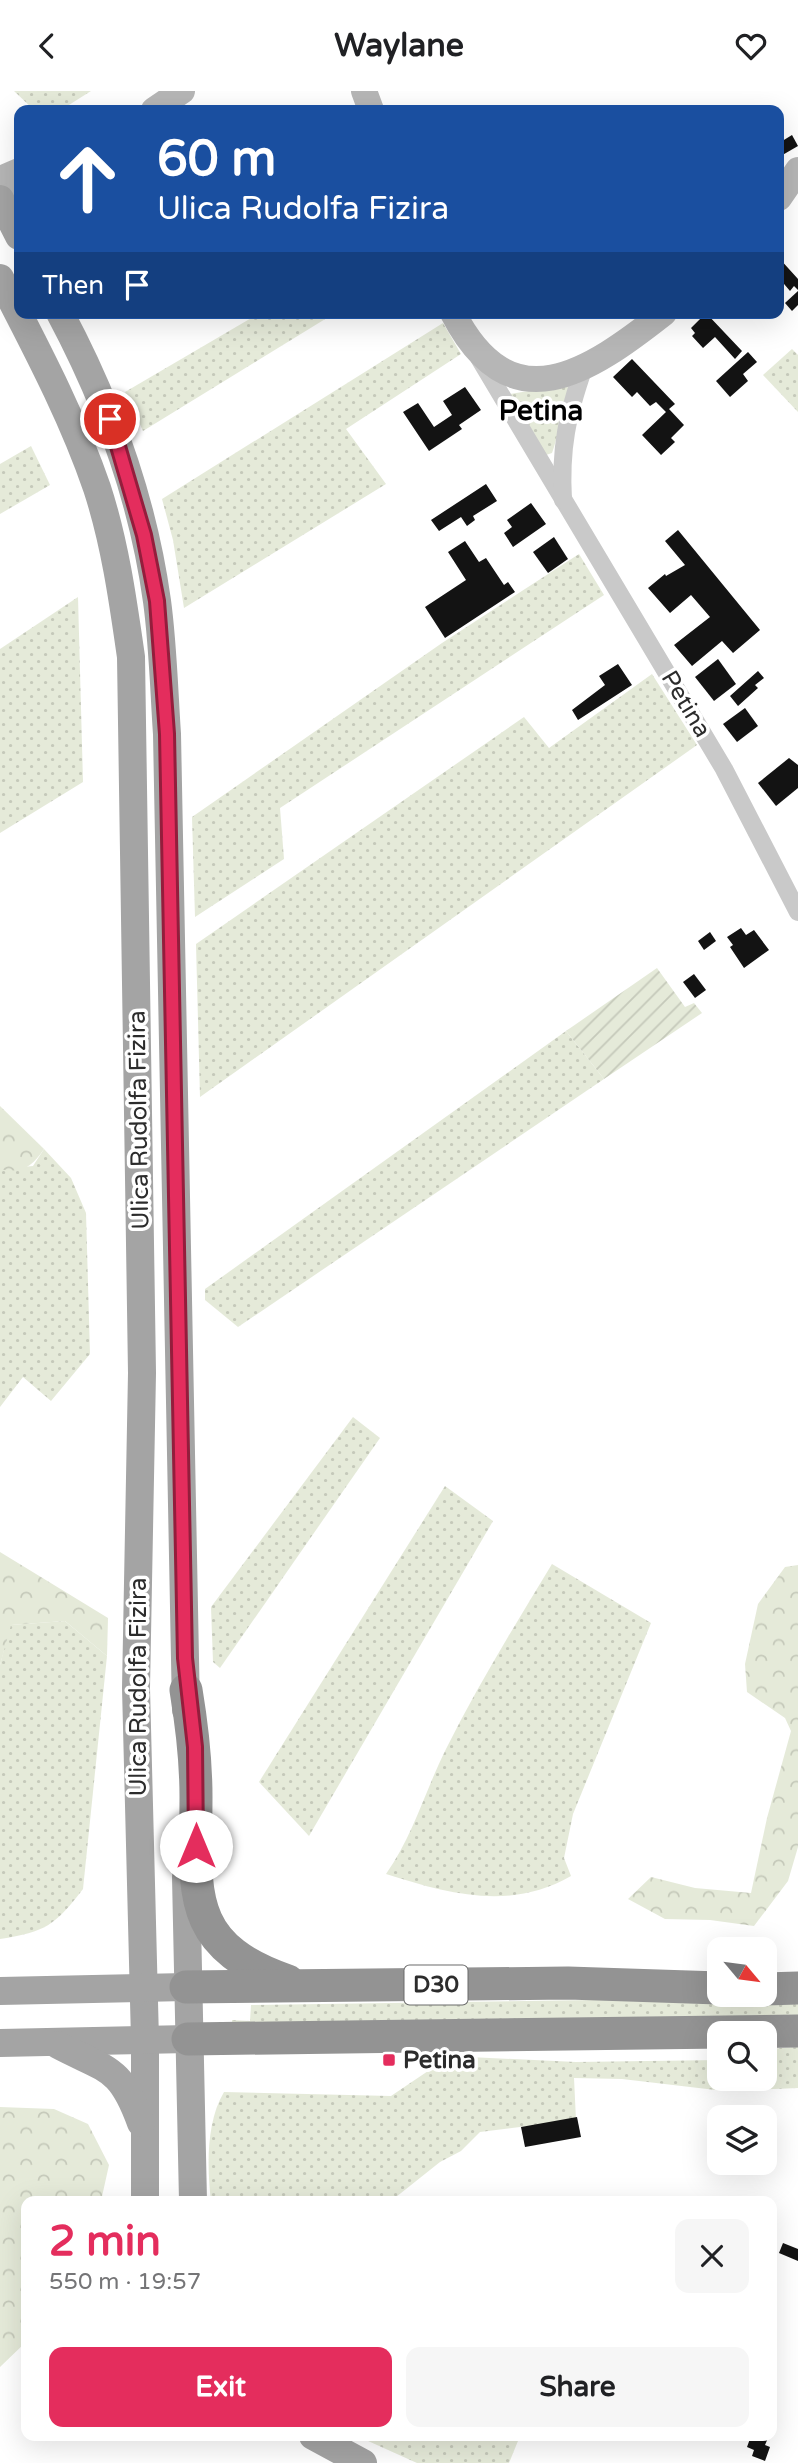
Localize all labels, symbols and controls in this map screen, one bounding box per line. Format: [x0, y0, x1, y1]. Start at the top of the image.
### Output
icon: back [28, 27, 66, 65]
text: Waylane [334, 27, 464, 65]
icon: heart [732, 27, 770, 65]
text: 60 m [157, 130, 276, 189]
icon: ahead [42, 133, 133, 224]
text: Ulica Rudolfa Fizira [157, 190, 449, 228]
icon: arrive [118, 266, 156, 304]
text: Then [42, 270, 104, 301]
pin [80, 389, 140, 449]
district label: Petina [499, 394, 583, 428]
icon: arrive [91, 400, 129, 438]
street label: Petina [655, 665, 717, 743]
street label: Ulica Rudolfa Fizira [123, 1010, 155, 1230]
street label: Ulica Rudolfa Fizira [124, 1577, 153, 1797]
position arrow [159, 1809, 233, 1883]
north arrow [707, 1937, 777, 2007]
map controls [707, 1937, 777, 2175]
road number: D30 [404, 1965, 467, 2004]
button: search [707, 2021, 777, 2091]
place label: Petina [403, 2046, 476, 2075]
marker: Petina [381, 2052, 397, 2068]
button: layers [707, 2105, 777, 2175]
text: 2 min [49, 2216, 161, 2267]
button: close [675, 2219, 749, 2293]
text: 550 m · 19:57 [49, 2268, 201, 2296]
button: Exit [49, 2347, 392, 2427]
button: Share [406, 2347, 749, 2427]

